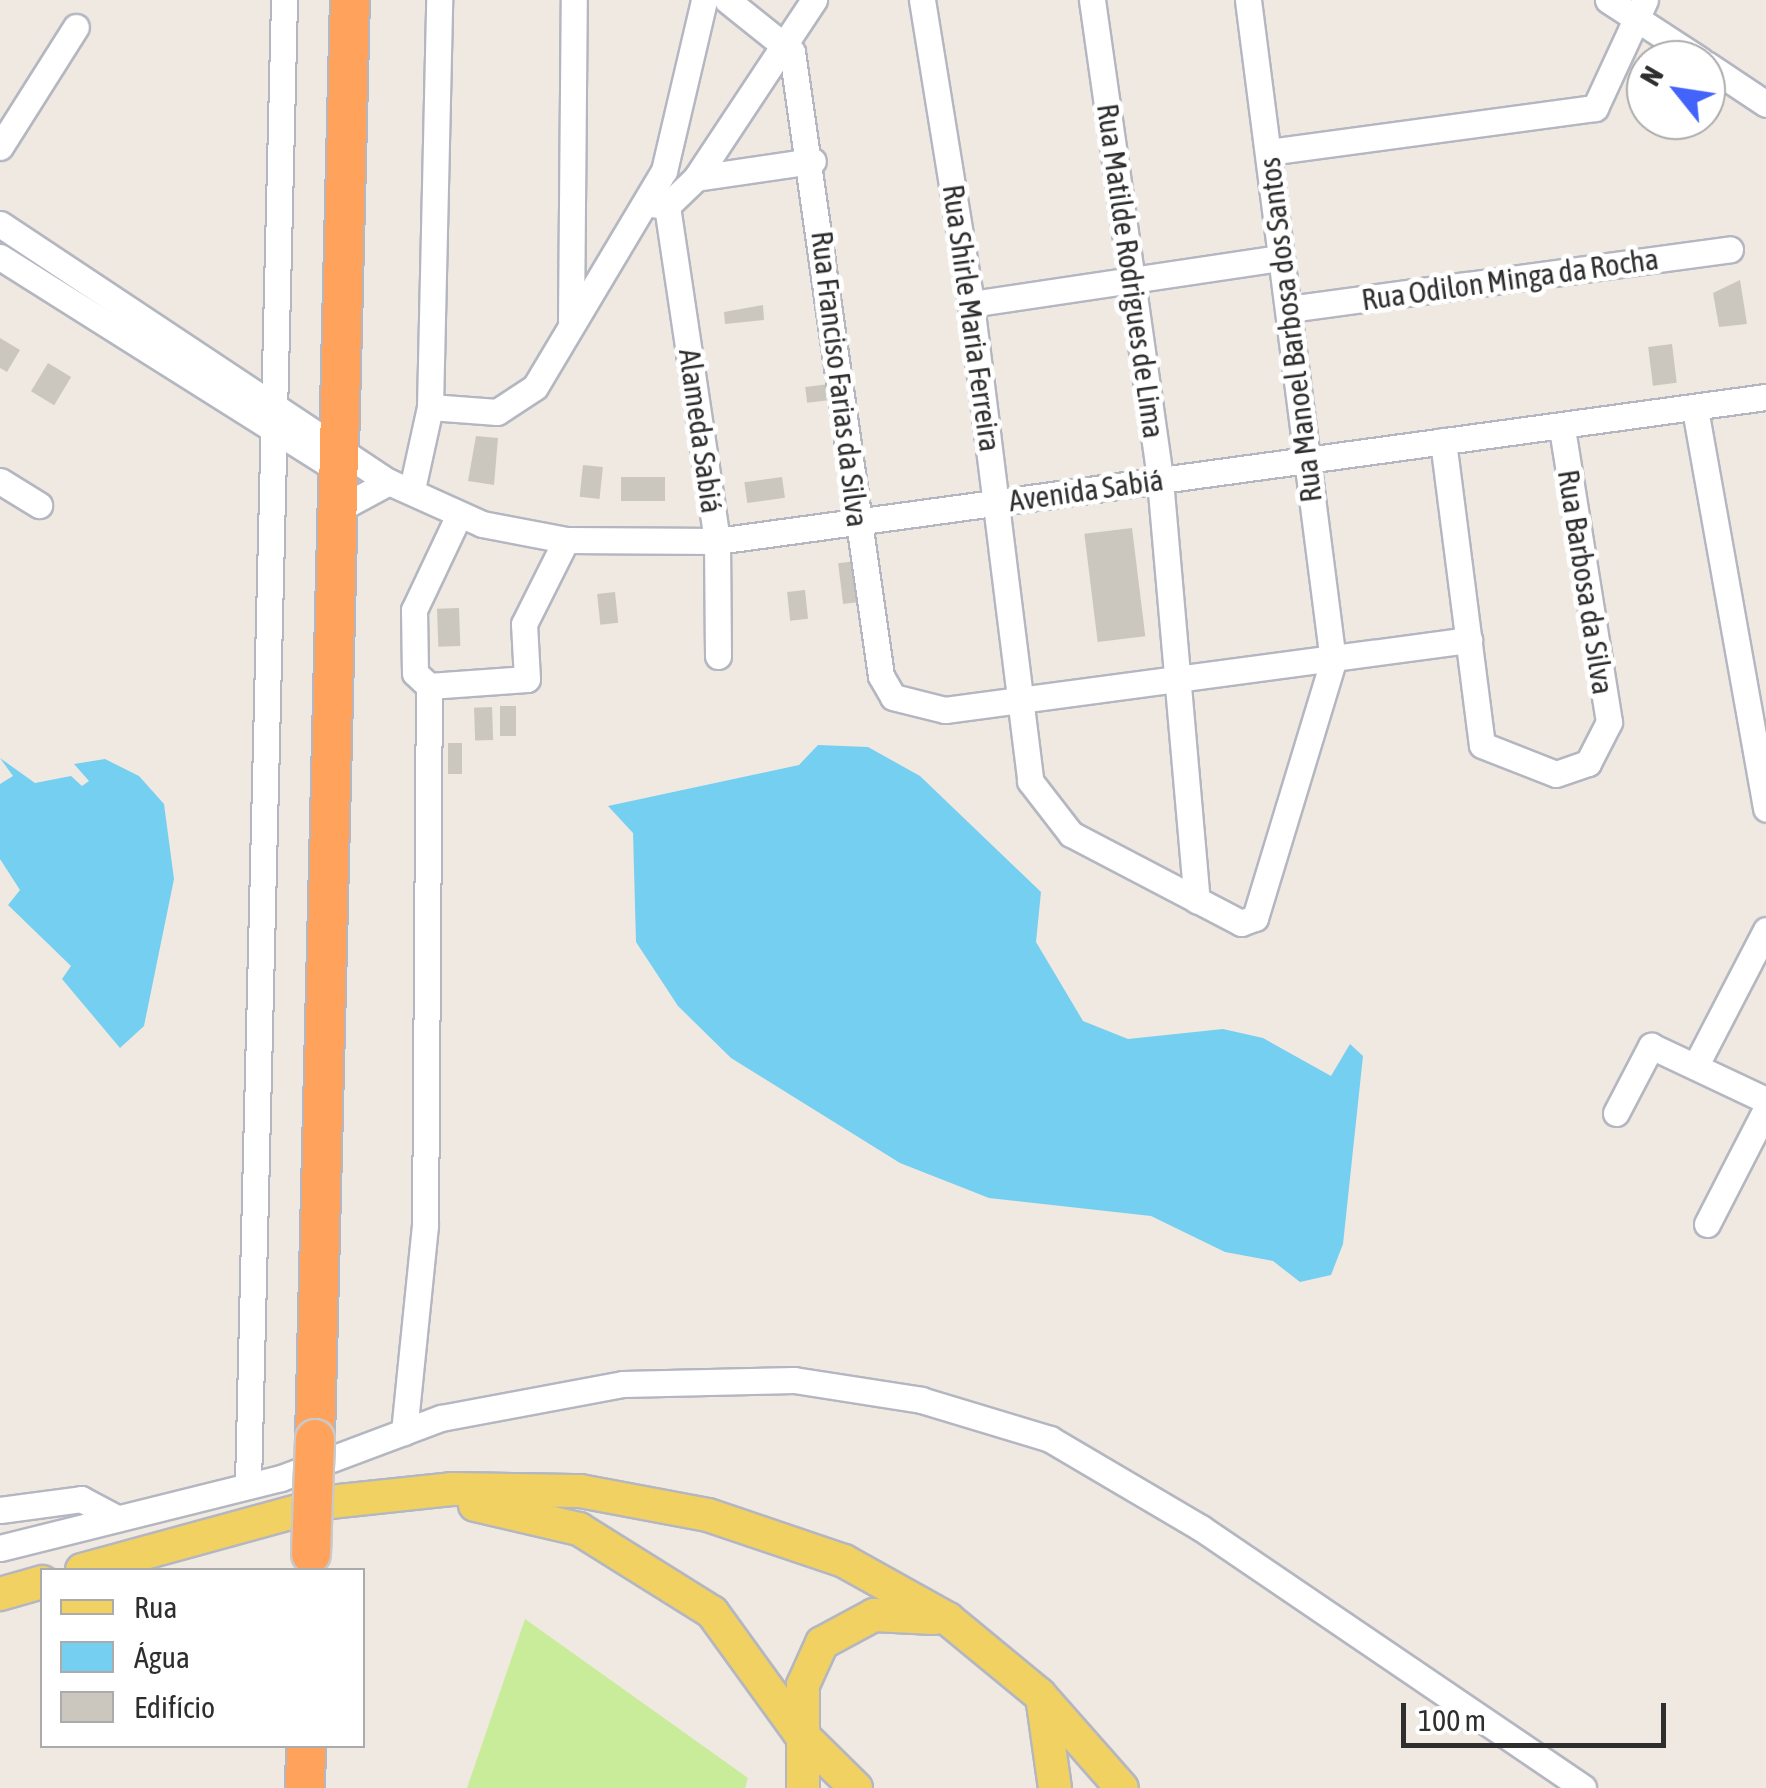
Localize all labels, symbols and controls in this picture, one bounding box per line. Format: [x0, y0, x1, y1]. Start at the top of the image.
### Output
north arrow [1626, 40, 1726, 140]
text: N [1634, 61, 1670, 91]
street label: Rua Matilde Rodrigues de Lima [1090, 101, 1172, 441]
street label: Rua Manoel Barbosa dos Santos [1251, 156, 1329, 504]
street label: Rua Shirle Maria Ferreira [935, 182, 1009, 454]
street label: Rua Franciso Farias da Silva [804, 229, 876, 529]
street label: Rua Odilon Minga da Rocha [1359, 240, 1661, 318]
street label: Alameda Sabiá [672, 347, 730, 515]
street label: Avenida Sabiá [1006, 461, 1166, 519]
street label: Rua Barbosa da Silva [1550, 467, 1622, 697]
legend [40, 1568, 365, 1748]
text: Rua [134, 1590, 177, 1624]
text: Água [134, 1640, 190, 1674]
scale bar [1406, 1683, 1671, 1745]
text: Edifício [134, 1690, 215, 1724]
text: 100 m [1418, 1703, 1486, 1737]

